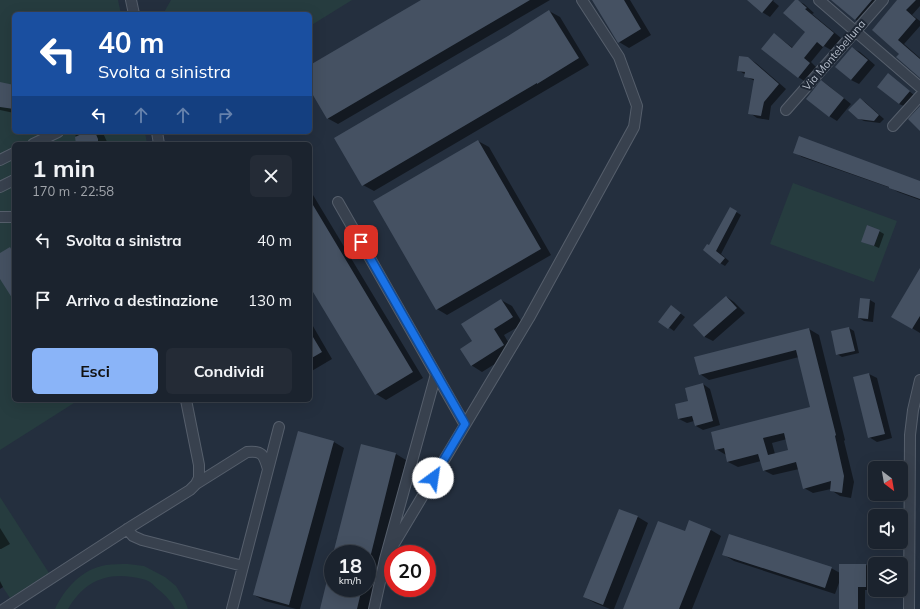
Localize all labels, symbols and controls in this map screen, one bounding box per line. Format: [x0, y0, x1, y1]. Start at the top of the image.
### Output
street label: Via Montebelluna [800, 17, 868, 93]
text: 40 m [98, 25, 164, 60]
icon: left [32, 28, 84, 80]
text: Svolta a sinistra [98, 60, 231, 83]
icon: left [88, 104, 110, 126]
icon: ahead [130, 104, 152, 126]
icon: ahead [172, 104, 194, 126]
icon: right [214, 104, 236, 126]
text: 1 min [32, 153, 95, 183]
button: close [250, 155, 292, 197]
text: 170 m · 22:58 [32, 183, 114, 199]
pin [344, 225, 378, 259]
icon: left [32, 229, 54, 251]
text: Svolta a sinistra [66, 231, 182, 250]
text: 40 m [257, 231, 292, 250]
icon: arrive [350, 231, 372, 253]
icon: arrive [32, 289, 54, 311]
text: Arrivo a destinazione [66, 291, 218, 310]
text: 130 m [248, 291, 292, 310]
button: Esci [32, 348, 158, 394]
button: Condividi [166, 348, 292, 394]
position arrow [412, 457, 454, 499]
north arrow [868, 461, 908, 501]
map controls [868, 461, 908, 597]
button: sound [868, 509, 908, 549]
speed limit sign: 20 [384, 545, 436, 597]
text: 18 [338, 553, 362, 578]
button: layers [868, 557, 908, 597]
text: km/h [339, 574, 361, 587]

